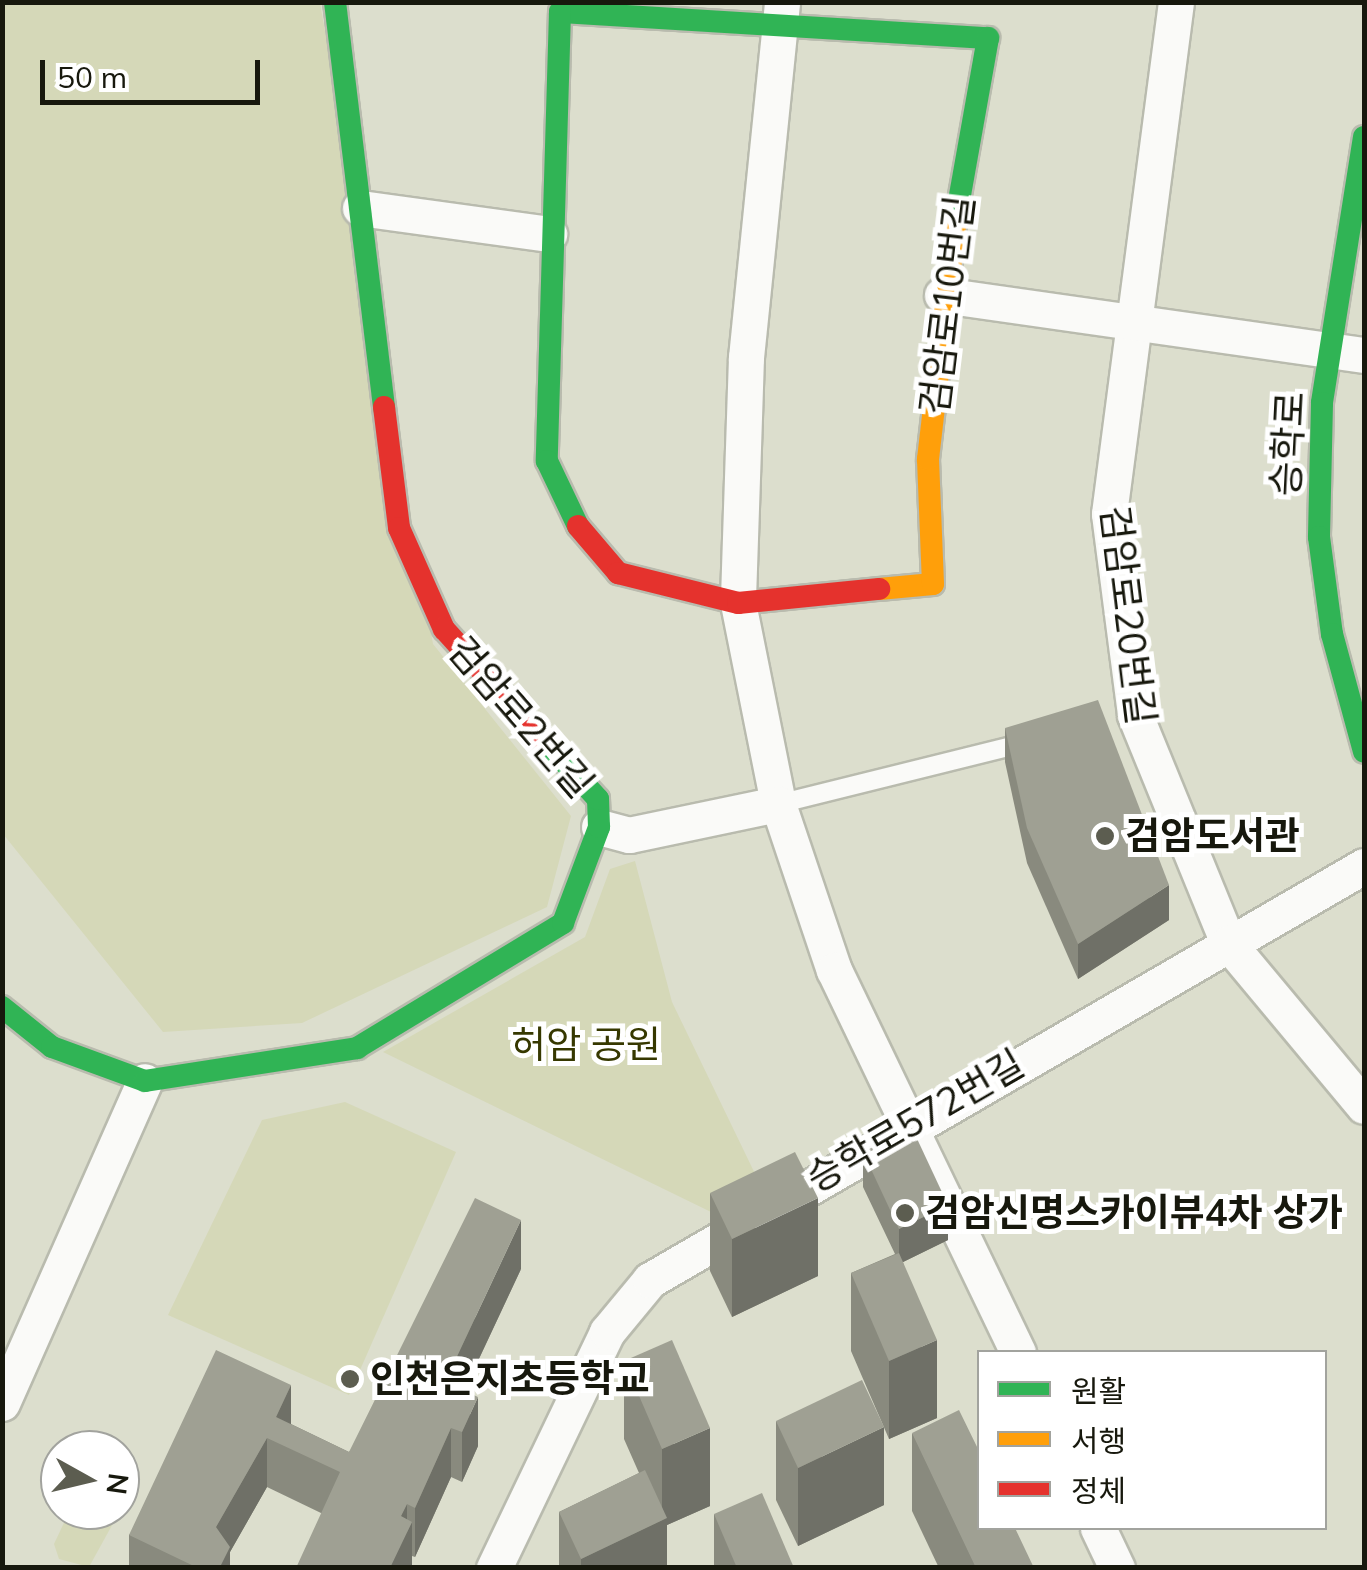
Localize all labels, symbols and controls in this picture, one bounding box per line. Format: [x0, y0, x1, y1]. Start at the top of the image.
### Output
scale bar [45, 40, 265, 102]
text: 50 m [57, 58, 127, 96]
street label: 검암로10번길 [911, 193, 983, 417]
street label: 승학로 [1262, 390, 1314, 498]
street label: 검암로20번길 [1092, 503, 1164, 727]
street label: 검암로2번길 [439, 627, 603, 807]
place label: 검암도서관 [1125, 813, 1300, 859]
marker: 검암도서관 [1094, 825, 1116, 847]
park label: 허암 공원 [511, 1022, 661, 1068]
street label: 승학로572번길 [798, 1040, 1032, 1202]
place label: 검암신명스카이뷰4차 상가 [925, 1190, 1343, 1236]
marker: 검암신명스카이뷰4차 상가 [894, 1202, 916, 1224]
legend [977, 1350, 1327, 1530]
place label: 인천은지초등학교 [370, 1356, 650, 1402]
marker: 인천은지초등학교 [339, 1368, 361, 1390]
text: 원활 [1071, 1372, 1126, 1410]
text: 서행 [1071, 1422, 1126, 1460]
north arrow [40, 1430, 140, 1530]
text: N [99, 1471, 137, 1497]
text: 정체 [1071, 1472, 1126, 1510]

